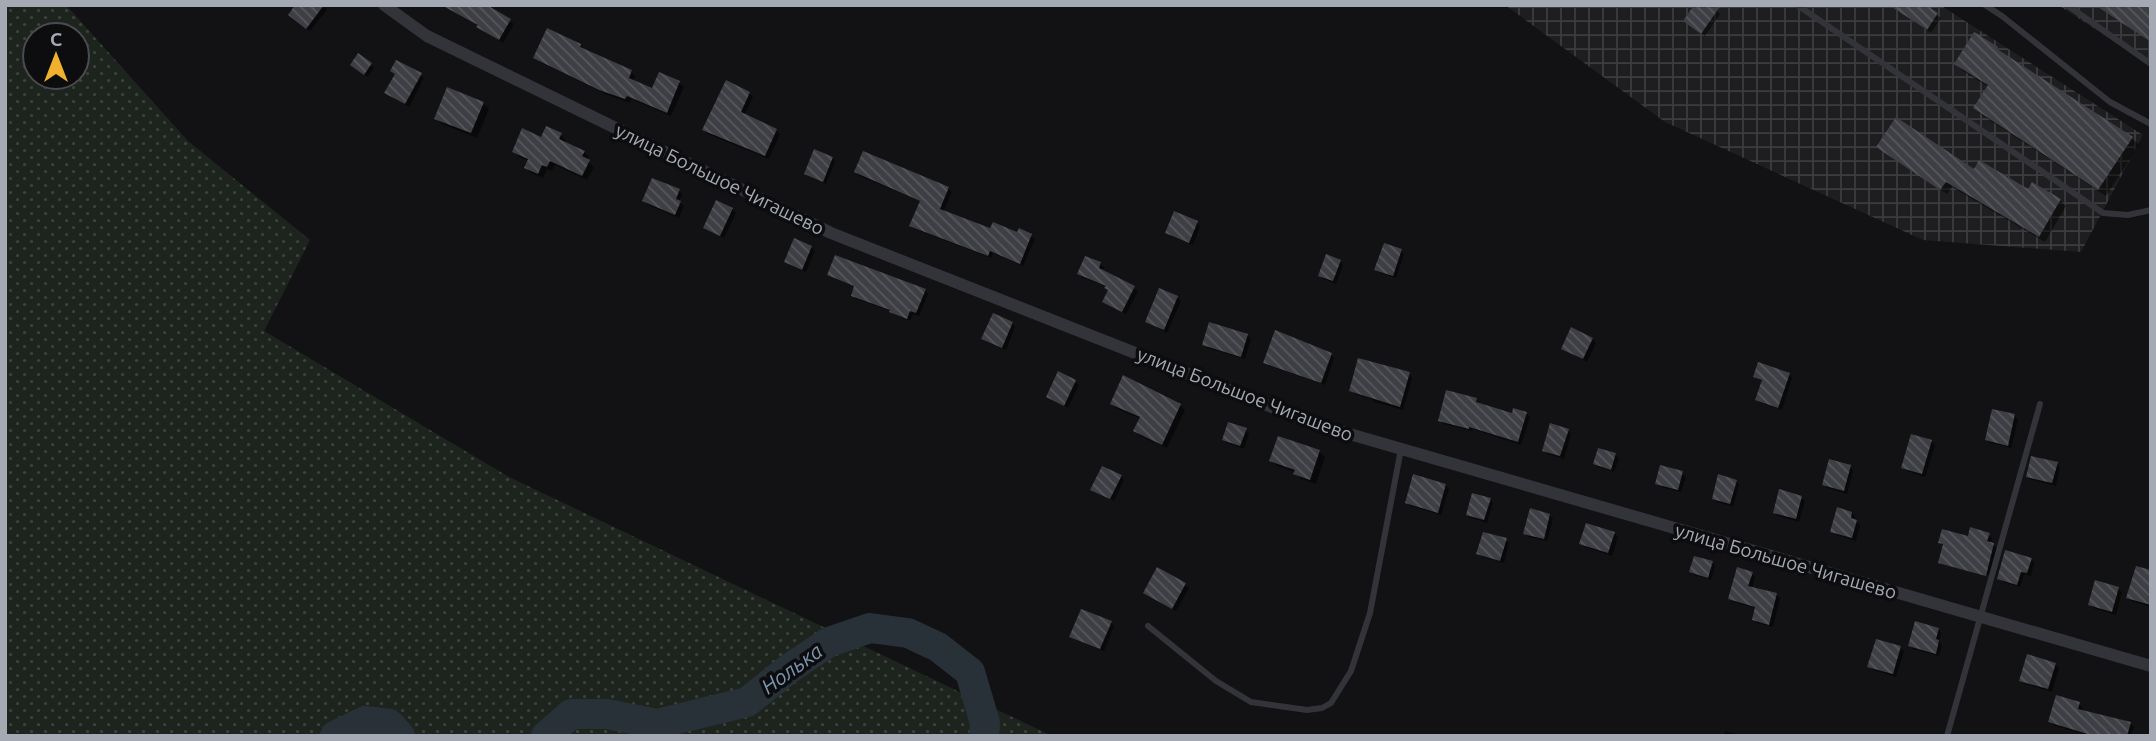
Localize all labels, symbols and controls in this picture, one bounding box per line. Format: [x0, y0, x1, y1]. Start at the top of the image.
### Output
north arrow [21, 21, 91, 91]
text: С [50, 28, 62, 50]
street label: улица Большое Чигашево [612, 119, 828, 239]
street label: улица Большое Чигашево [1134, 343, 1356, 445]
street label: улица Большое Чигашево [1673, 519, 1899, 603]
water label: Нолька [756, 638, 827, 698]

